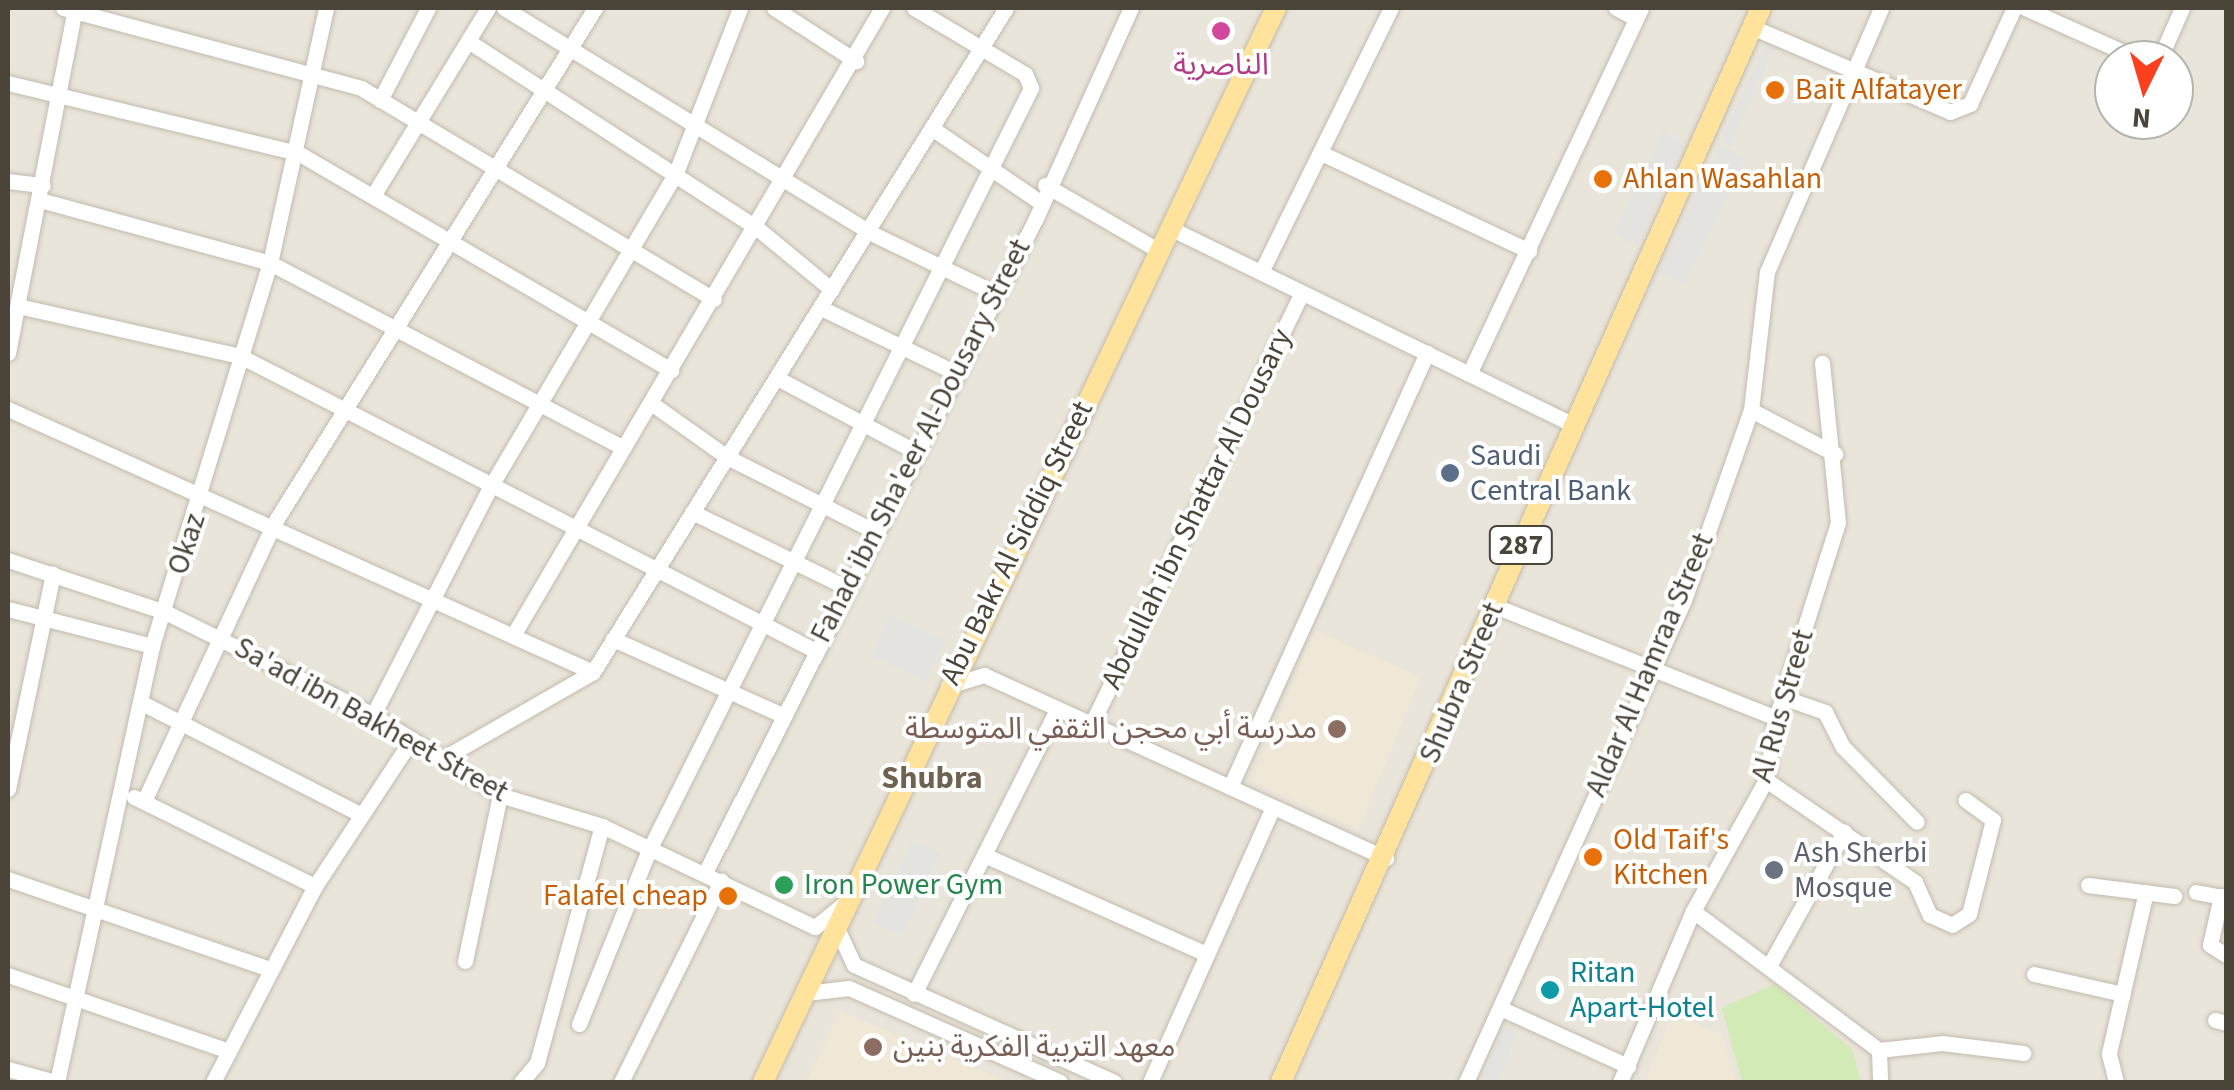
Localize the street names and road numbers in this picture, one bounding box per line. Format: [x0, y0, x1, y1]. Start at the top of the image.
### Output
street label: Fahad ibn Sha'eer Al-Dousary Street [803, 233, 1039, 649]
street label: Abdullah ibn Shattar Al Dousary [1094, 323, 1300, 695]
street label: Abu Bakr Al Siddiq Street [933, 395, 1101, 691]
street label: Okaz [160, 509, 214, 579]
road number: 287 [1488, 522, 1554, 568]
street label: Aldar Al Hamraa Street [1578, 528, 1722, 802]
street label: Shubra Street [1412, 597, 1512, 769]
street label: Al Rus Street [1744, 626, 1822, 786]
street label: Sa'ad ibn Bakheet Street [228, 630, 514, 810]

